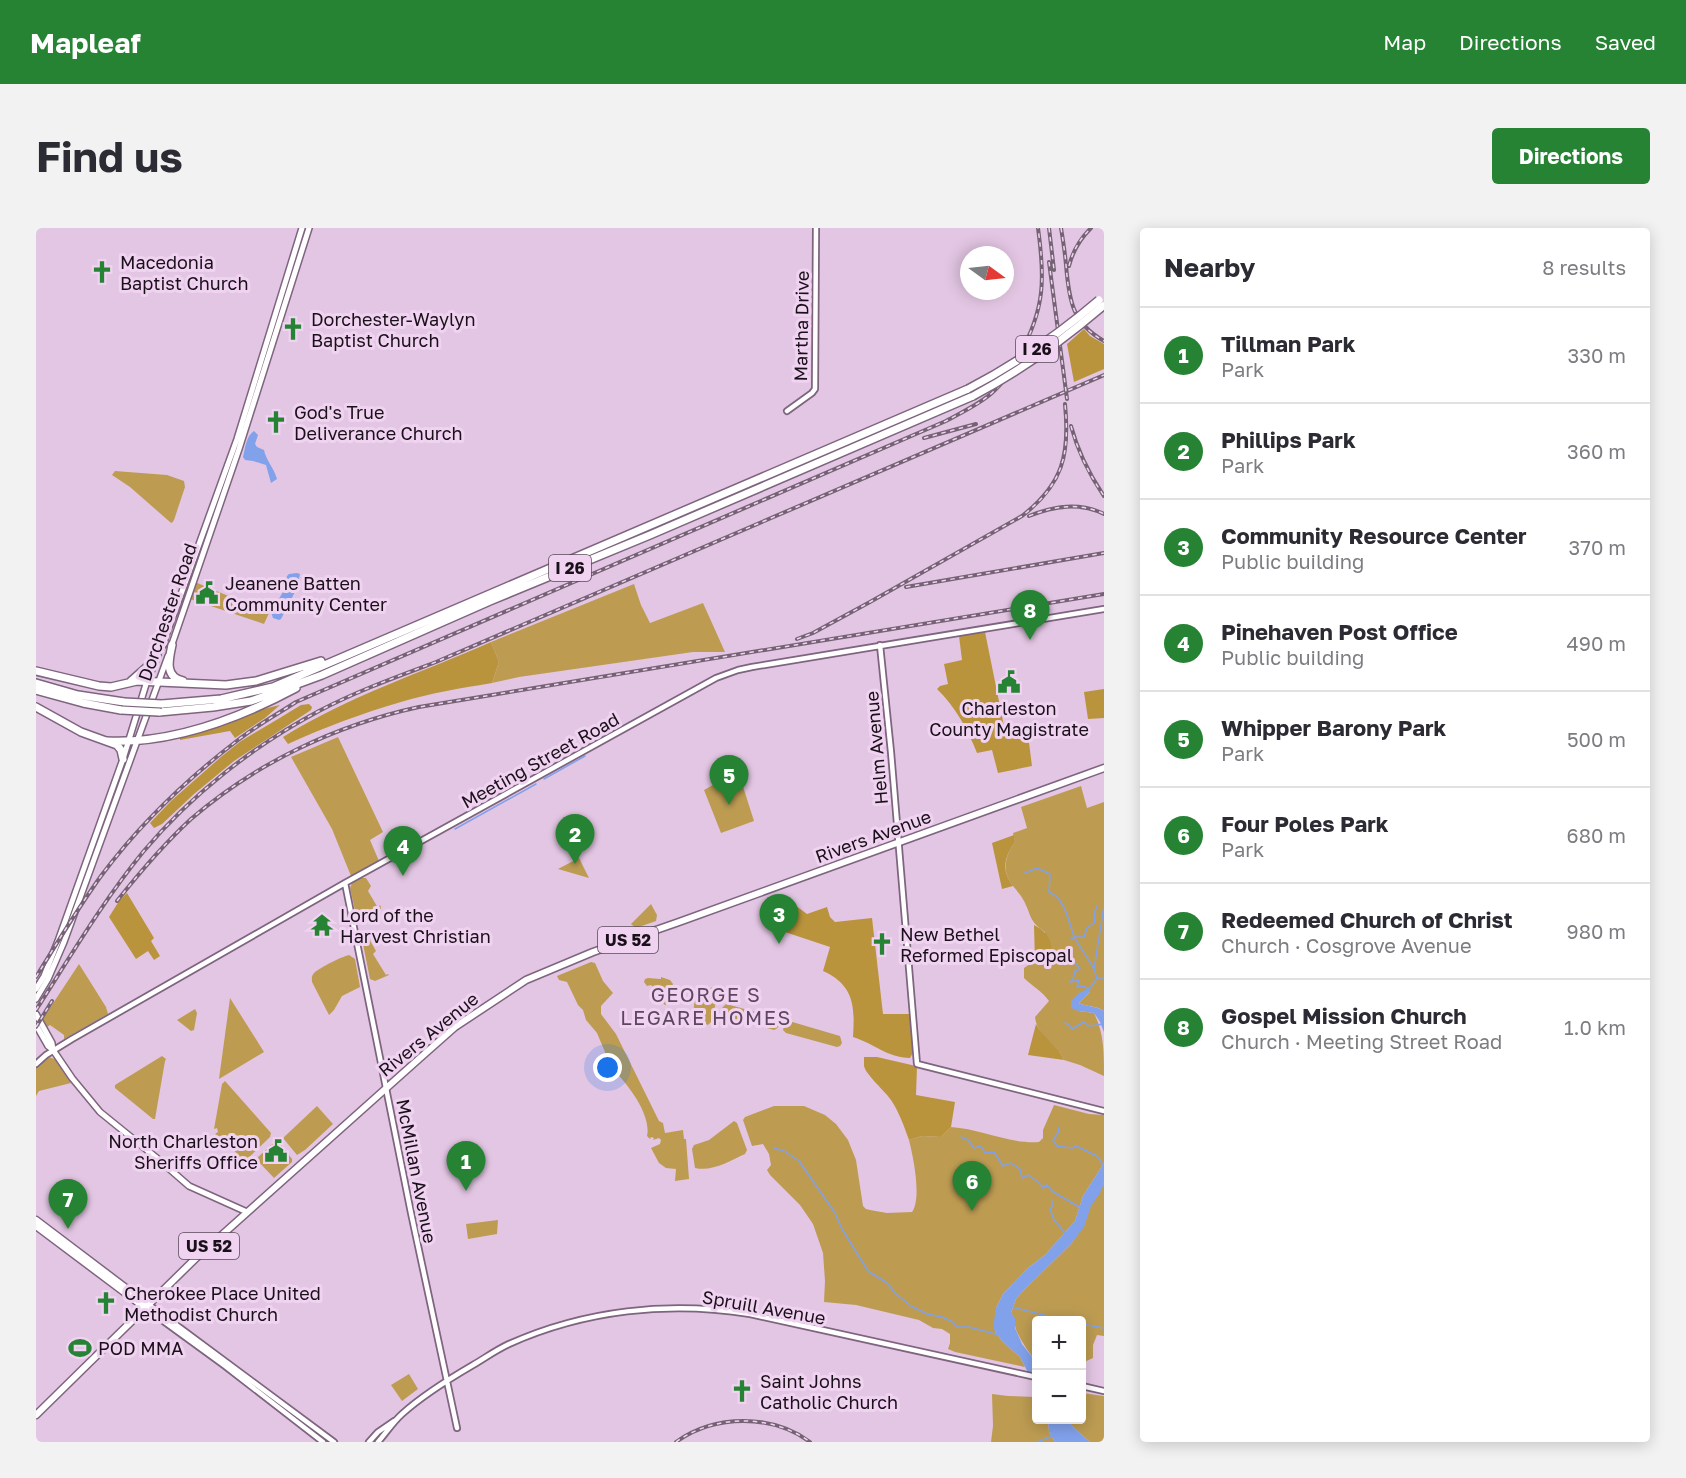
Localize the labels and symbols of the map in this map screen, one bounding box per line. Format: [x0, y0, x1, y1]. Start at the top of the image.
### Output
north arrow [960, 246, 1014, 300]
place label: Macedonia Baptist Church [120, 251, 248, 294]
church icon: Macedonia Baptist Church [89, 259, 115, 285]
street label: Martha Drive [789, 271, 813, 381]
place label: Dorchester-Waylyn Baptist Church [311, 308, 476, 351]
church icon: Dorchester-Waylyn Baptist Church [280, 316, 306, 342]
road number: I 26 [1016, 336, 1058, 362]
place label: God's True Deliverance Church [294, 401, 463, 444]
church icon: God's True Deliverance Church [263, 409, 289, 435]
street label: Dorchester Road [133, 540, 201, 684]
road number: I 26 [549, 555, 591, 581]
place label: Jeanene Batten Community Center [225, 572, 387, 615]
public building icon: Jeanene Batten Community Center [194, 580, 220, 606]
pin: 8 [1010, 590, 1050, 640]
public building icon: Charleston County Magistrate [996, 669, 1022, 695]
street label: Helm Avenue [860, 690, 892, 806]
place label: Charleston County Magistrate [929, 697, 1089, 740]
street label: Meeting Street Road [457, 707, 623, 813]
pin: 5 [710, 756, 748, 805]
street label: Rivers Avenue [812, 805, 934, 867]
pin: 2 [556, 814, 594, 864]
pin: 4 [384, 826, 422, 876]
pin: 3 [760, 894, 798, 944]
place label: Lord of the Harvest Christian [340, 904, 491, 947]
temple icon: Lord of the Harvest Christian [309, 912, 335, 938]
place label: New Bethel Reformed Episcopal [900, 923, 1073, 966]
road number: US 52 [598, 927, 658, 953]
church icon: New Bethel Reformed Episcopal [869, 931, 895, 957]
district label: GEORGE S LEGARE HOMES [620, 982, 792, 1029]
street label: Rivers Avenue [374, 987, 482, 1081]
your location [593, 1053, 622, 1082]
street label: McMillan Avenue [392, 1097, 442, 1245]
place label: North Charleston Sheriffs Office [108, 1130, 258, 1173]
public building icon: North Charleston Sheriffs Office [263, 1138, 289, 1164]
pin: 1 [446, 1142, 486, 1191]
pin: 6 [952, 1162, 992, 1211]
pin: 7 [48, 1180, 87, 1229]
road number: US 52 [179, 1233, 239, 1259]
place label: Cherokee Place United Methodist Church [124, 1282, 321, 1325]
street label: Spruill Avenue [701, 1285, 827, 1329]
church icon: Cherokee Place United Methodist Church [93, 1290, 119, 1316]
sports icon: POD MMA [67, 1335, 93, 1361]
place label: POD MMA [98, 1337, 183, 1359]
place label: Saint Johns Catholic Church [760, 1370, 898, 1413]
church icon: Saint Johns Catholic Church [729, 1378, 755, 1404]

